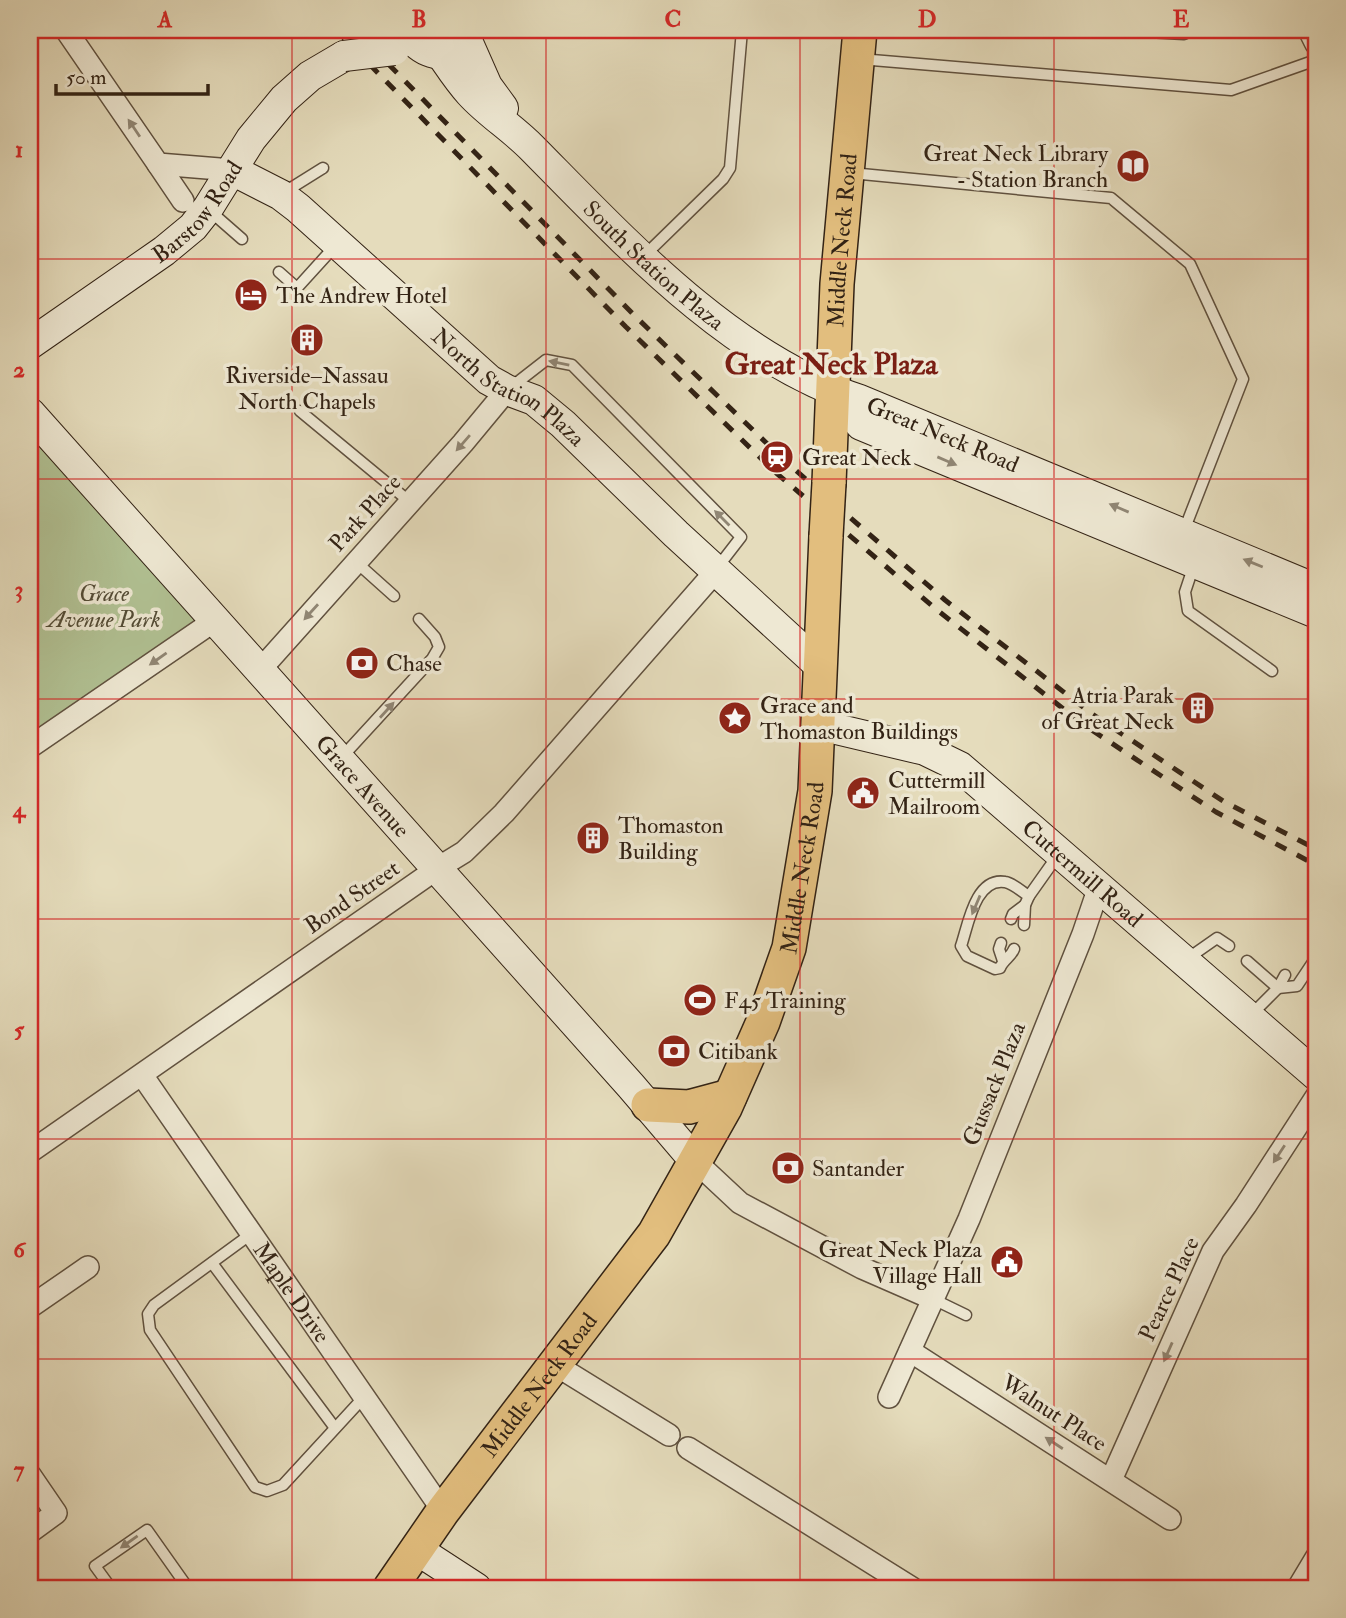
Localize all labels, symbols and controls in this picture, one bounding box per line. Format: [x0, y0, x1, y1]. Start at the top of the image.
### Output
text: A [157, 5, 173, 34]
text: B [411, 5, 427, 34]
text: C [665, 5, 681, 34]
text: D [918, 5, 936, 34]
text: E [1173, 5, 1190, 34]
scale bar [56, 52, 208, 96]
text: 50 m [66, 64, 107, 91]
one-way arrow [127, 119, 141, 137]
text: 1 [15, 135, 23, 164]
place label: Great Neck Library - Station Branch [923, 139, 1109, 194]
library icon: Great Neck Library - Station Branch [1114, 147, 1152, 185]
street label: Middle Neck Road [821, 152, 863, 328]
street label: Barstow Road [146, 155, 248, 269]
street label: South Station Plaza [577, 194, 731, 337]
hotel icon: The Andrew Hotel [232, 276, 270, 314]
place label: The Andrew Hotel [276, 281, 447, 310]
building icon: Riverside–Nassau North Chapels [288, 321, 326, 359]
street label: North Station Plaza [426, 321, 592, 453]
district label: Great Neck Plaza [724, 346, 939, 383]
text: 2 [13, 355, 25, 384]
one-way arrow [548, 357, 570, 368]
place label: Riverside–Nassau North Chapels [225, 361, 389, 417]
street label: Great Neck Road [862, 390, 1023, 479]
one-way arrow [456, 434, 471, 451]
station icon: Great Neck [758, 438, 796, 476]
place label: Great Neck [802, 443, 911, 472]
one-way arrow [937, 455, 957, 467]
street label: Park Place [323, 468, 408, 558]
one-way arrow [1109, 502, 1130, 513]
one-way arrow [714, 510, 731, 527]
one-way arrow [1242, 557, 1263, 568]
text: 3 [15, 575, 23, 604]
park label: Grace Avenue Park [45, 579, 160, 634]
one-way arrow [304, 603, 320, 620]
bank icon: Chase [343, 644, 381, 682]
place label: Chase [386, 649, 442, 678]
one-way arrow [149, 652, 167, 666]
place label: Atria Parak of Great Neck [1041, 681, 1174, 736]
building icon: Atria Parak of Great Neck [1179, 689, 1217, 727]
place label: Grace and Thomaston Buildings [760, 691, 958, 746]
place icon: Grace and Thomaston Buildings [716, 699, 754, 737]
one-way arrow [378, 702, 394, 719]
street label: Grace Avenue [310, 729, 417, 844]
place label: Cuttermill Mailroom [888, 766, 985, 821]
public building icon: Cuttermill Mailroom [844, 774, 882, 812]
street label: Middle Neck Road [774, 781, 830, 956]
text: 4 [12, 795, 27, 824]
place label: Thomaston Building [618, 811, 724, 866]
street label: Cuttermill Road [1016, 813, 1149, 933]
building icon: Thomaston Building [574, 819, 612, 857]
street label: Bond Street [299, 854, 405, 940]
one-way arrow [970, 894, 981, 915]
sports icon: F45 Training [681, 981, 719, 1019]
place label: F45 Training [724, 986, 846, 1015]
text: 5 [14, 1015, 25, 1044]
street label: Gussack Plaza [956, 1017, 1032, 1150]
bank icon: Citibank [655, 1032, 693, 1070]
place label: Citibank [698, 1037, 778, 1066]
one-way arrow [1272, 1145, 1286, 1163]
bank icon: Santander [769, 1149, 807, 1187]
place label: Santander [812, 1154, 905, 1183]
street label: Pearce Place [1132, 1232, 1206, 1346]
text: 6 [13, 1235, 27, 1264]
place label: Great Neck Plaza Village Hall [819, 1235, 983, 1290]
street label: Maple Drive [247, 1236, 337, 1349]
public building icon: Great Neck Plaza Village Hall [988, 1243, 1026, 1281]
street label: Middle Neck Road [475, 1307, 603, 1463]
one-way arrow [1162, 1341, 1173, 1362]
street label: Walnut Place [995, 1368, 1113, 1458]
one-way arrow [1044, 1437, 1063, 1450]
text: 7 [14, 1455, 25, 1484]
one-way arrow [120, 1535, 139, 1548]

